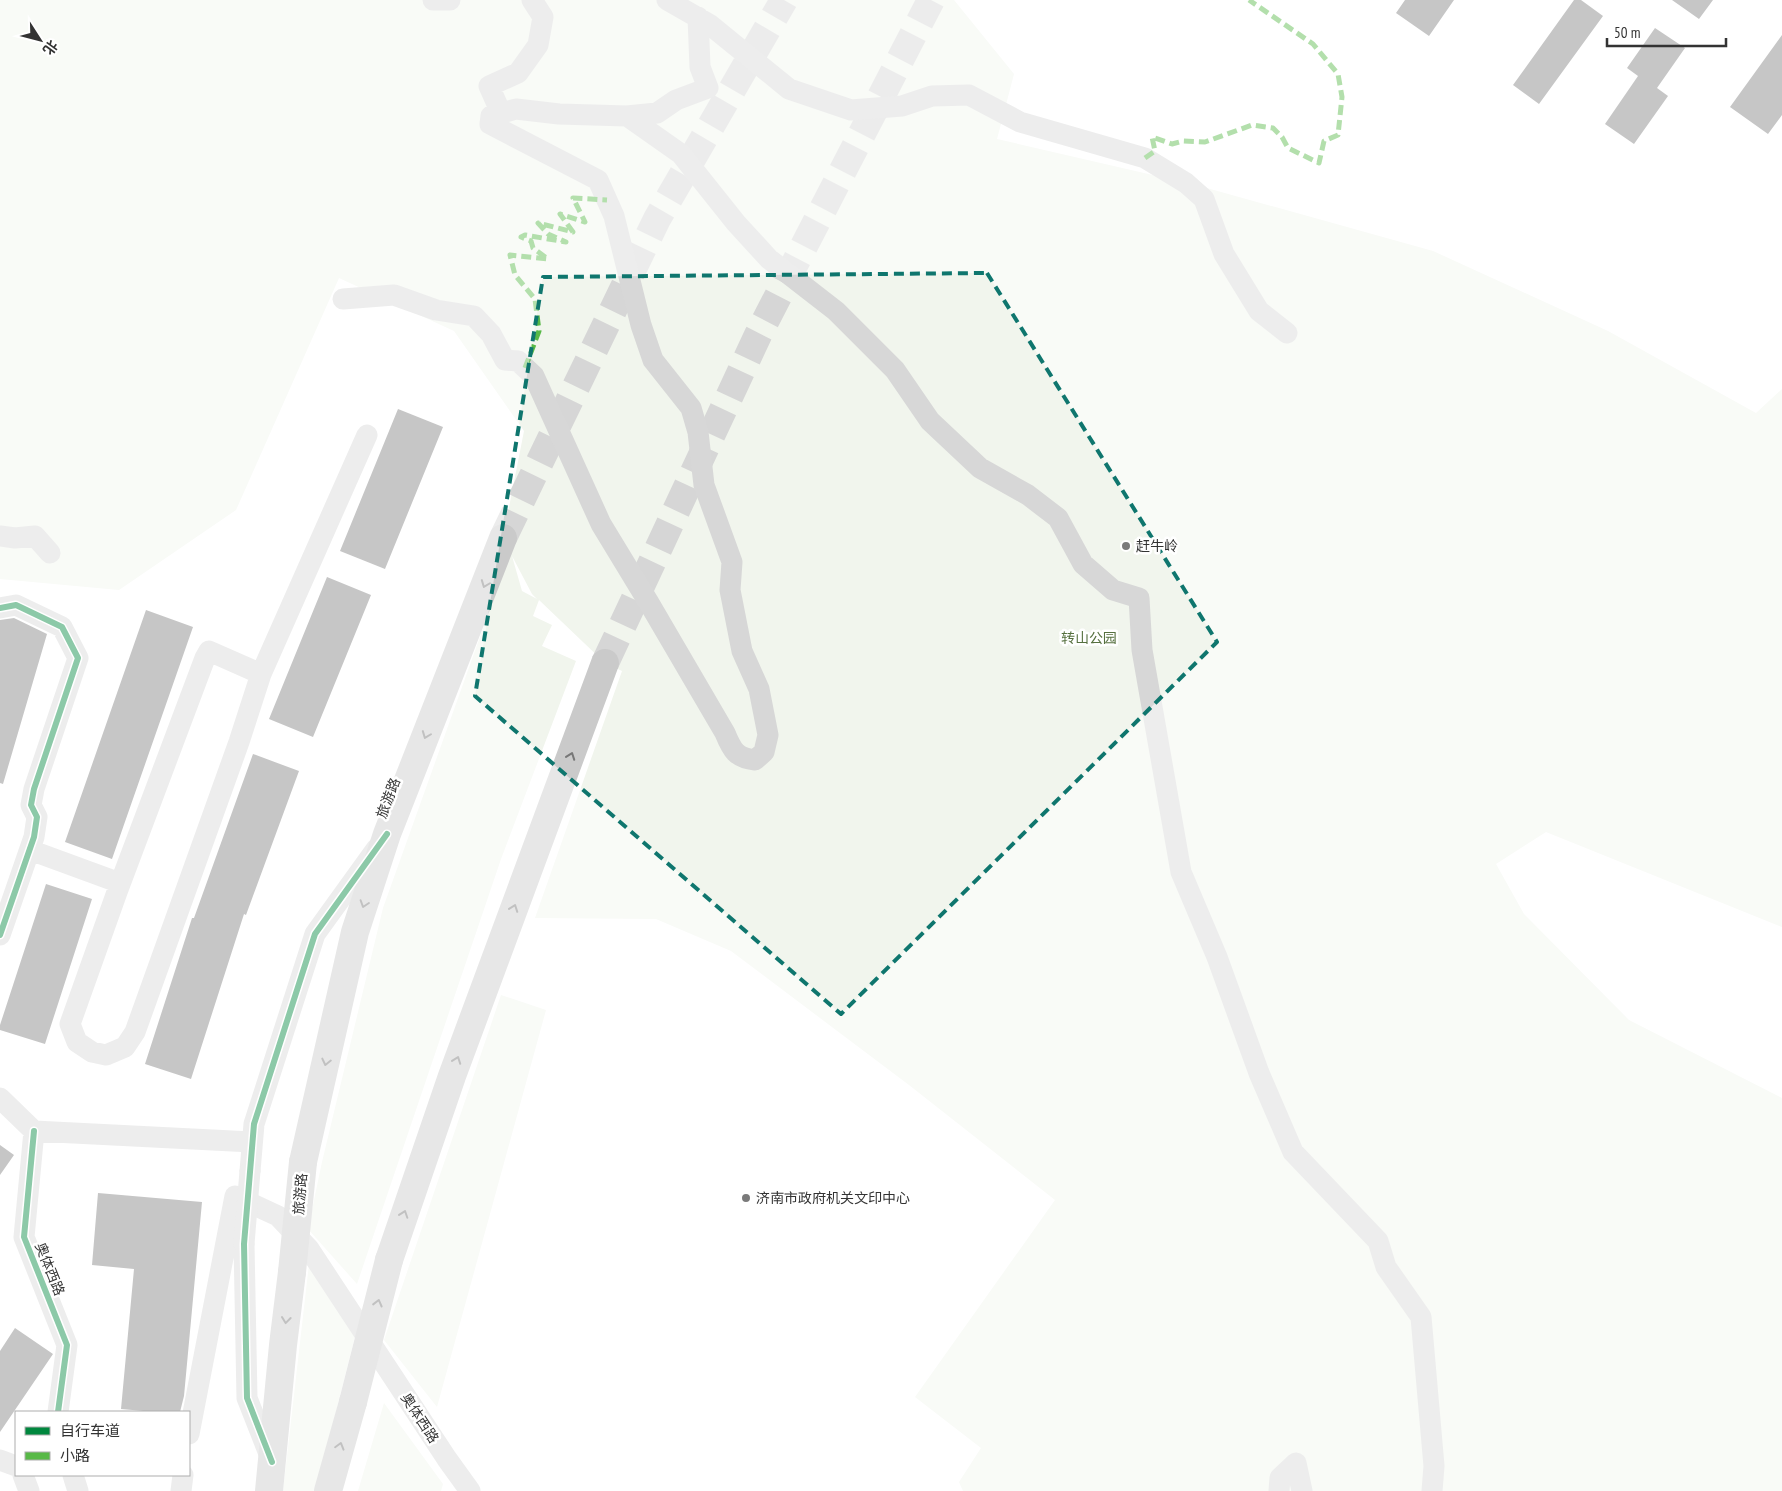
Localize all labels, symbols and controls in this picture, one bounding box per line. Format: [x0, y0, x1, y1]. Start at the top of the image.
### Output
north arrow [15, 15, 65, 65]
scale bar [1607, 15, 1726, 47]
text: 50 m [1614, 23, 1640, 42]
text: 北 [39, 37, 62, 59]
place label: 赶牛岭 [1136, 537, 1178, 555]
marker: 赶牛岭 [1120, 540, 1132, 552]
one-way arrow [481, 579, 491, 588]
park label: 转山公园 [1061, 629, 1117, 647]
one-way arrow [422, 730, 432, 739]
one-way arrow [565, 752, 575, 760]
street label: 旅游路 [372, 775, 404, 821]
one-way arrow [360, 899, 370, 908]
one-way arrow [508, 904, 518, 913]
one-way arrow [451, 1056, 462, 1065]
one-way arrow [321, 1057, 332, 1066]
street label: 旅游路 [289, 1172, 311, 1216]
place label: 济南市政府机关文印中心 [756, 1189, 910, 1207]
marker: 济南市政府机关文印中心 [740, 1192, 752, 1204]
one-way arrow [399, 1210, 409, 1218]
street label: 奥体西路 [31, 1240, 69, 1298]
one-way arrow [372, 1299, 383, 1308]
one-way arrow [281, 1316, 292, 1324]
street label: 奥体西路 [397, 1390, 443, 1446]
legend [15, 1411, 190, 1476]
text: 自行车道 [60, 1421, 120, 1440]
one-way arrow [335, 1443, 345, 1451]
text: 小路 [60, 1446, 90, 1465]

